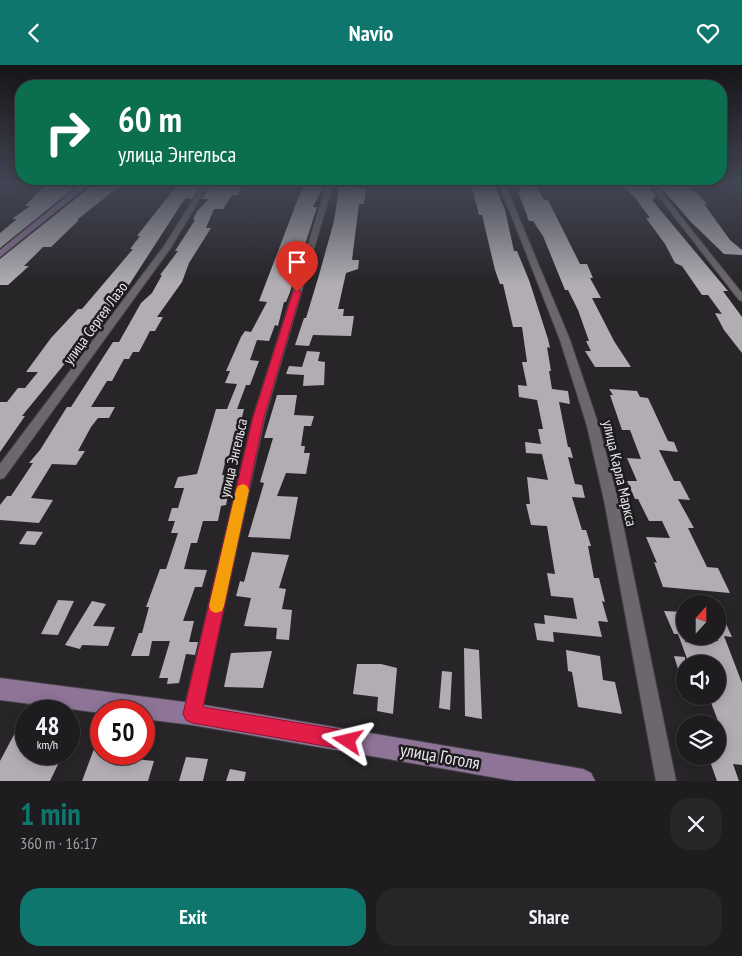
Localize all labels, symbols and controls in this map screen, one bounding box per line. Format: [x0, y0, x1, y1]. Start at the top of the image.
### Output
icon: back [20, 19, 48, 47]
text: Navio [349, 19, 393, 47]
icon: heart [694, 19, 722, 47]
text: 60 m [118, 96, 182, 142]
icon: right [35, 100, 100, 165]
text: улица Энгельса [118, 140, 236, 168]
pin [276, 241, 318, 292]
icon: arrive [283, 248, 311, 276]
street label: улица Сергея Лазо [59, 278, 131, 368]
street label: улица Энгельса [215, 417, 251, 499]
street label: улица Карла Маркса [599, 418, 641, 528]
north arrow [676, 595, 726, 645]
map controls [676, 595, 726, 765]
button: sound [676, 655, 726, 705]
speed limit sign: 50 [90, 700, 155, 765]
text: 48 [36, 710, 59, 742]
position arrow [321, 714, 373, 766]
button: layers [676, 715, 726, 765]
text: km/h [37, 737, 58, 752]
street label: улица Гоголя [398, 738, 482, 774]
text: 1 min [20, 794, 81, 833]
button: close [670, 798, 722, 850]
text: 360 m · 16:17 [20, 833, 98, 853]
button: Exit [20, 888, 366, 946]
button: Share [376, 888, 722, 946]

